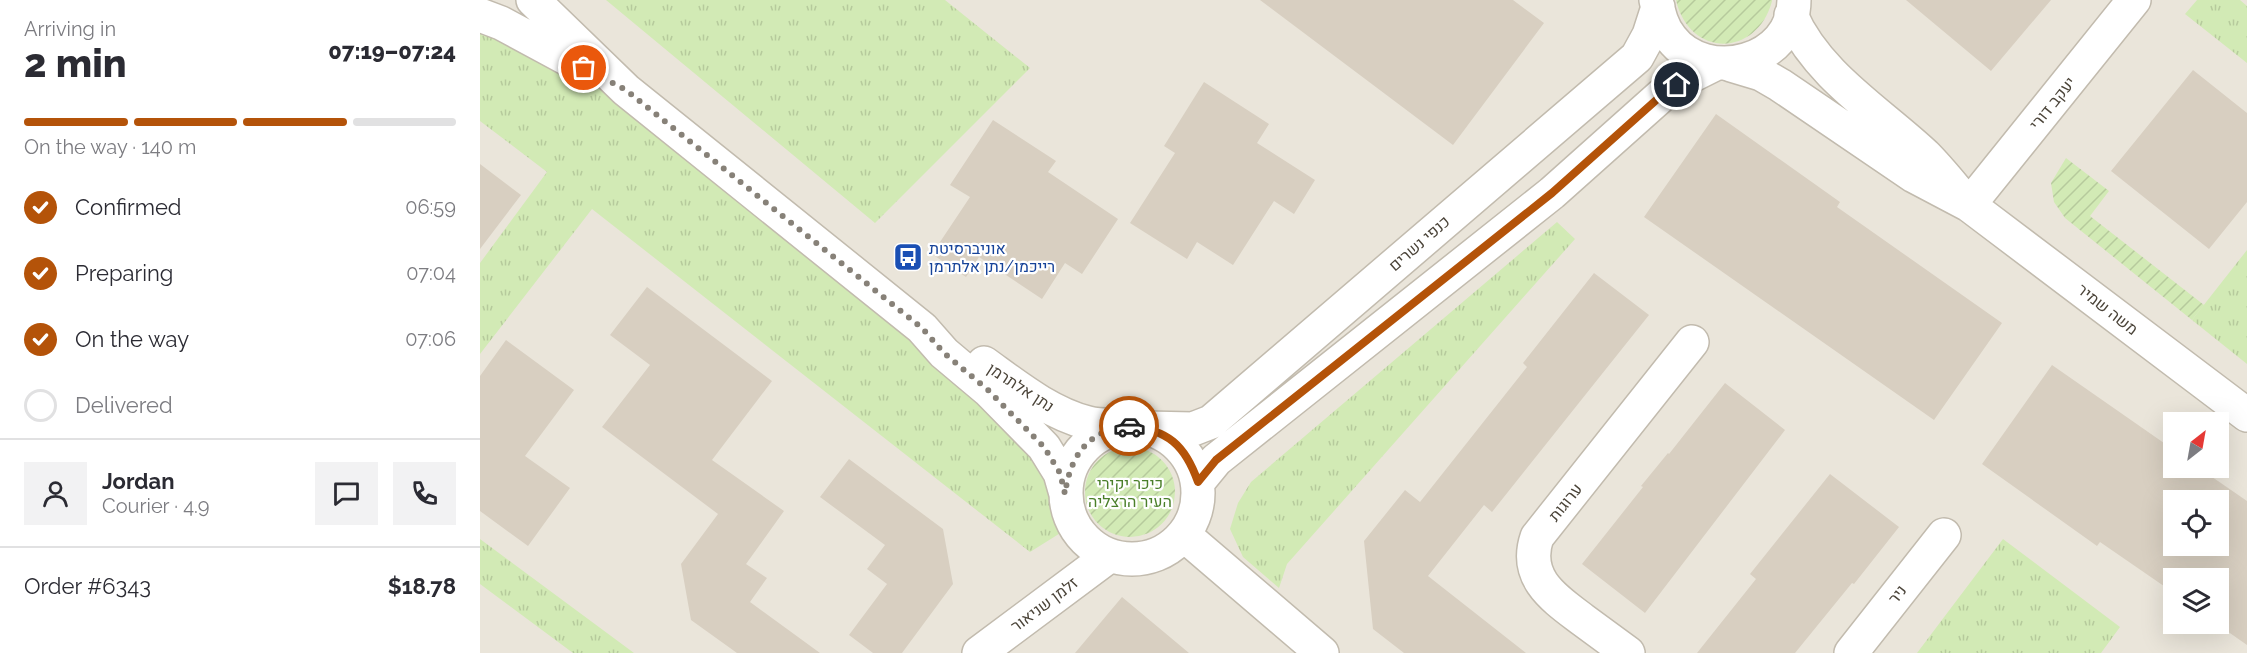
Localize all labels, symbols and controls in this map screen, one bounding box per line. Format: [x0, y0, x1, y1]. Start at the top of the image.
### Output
text: Arriving in [24, 17, 116, 41]
text: 07:19–07:24 [328, 38, 456, 64]
text: 2 min [24, 40, 127, 86]
pin [558, 42, 609, 93]
icon: bag [567, 51, 600, 84]
pin [1651, 59, 1702, 110]
icon: home [1660, 68, 1693, 101]
street label: יעקב דורי [2025, 73, 2079, 133]
text: On the way · 140 m [24, 135, 196, 159]
icon: check [24, 191, 57, 224]
text: Confirmed [75, 194, 182, 220]
text: 06:59 [405, 195, 456, 219]
street label: כנפי נשרים [1385, 212, 1454, 275]
place label: אוניברסיטת רייכמן/נתן אלתרמן [929, 239, 1055, 276]
bus stop icon: אוניברסיטת רייכמן/נתן אלתרמן [892, 241, 924, 273]
icon: check [24, 257, 57, 290]
text: Preparing [75, 260, 173, 286]
text: 07:04 [406, 261, 456, 285]
street label: משה שמיר [2074, 280, 2142, 339]
icon: check [24, 323, 57, 356]
text: On the way [75, 326, 189, 352]
text: 07:06 [405, 327, 456, 351]
street label: נתן אלתרמן [984, 359, 1058, 416]
text: Delivered [75, 392, 173, 418]
courier [1099, 396, 1159, 456]
icon: car [1113, 410, 1146, 443]
north arrow [2163, 412, 2229, 478]
map controls [2163, 412, 2229, 634]
button: person [24, 462, 87, 525]
button: chat [315, 462, 378, 525]
button: phone [393, 462, 456, 525]
text: Jordan [102, 468, 174, 494]
park label: כיכר יקירי העיר הרצליה [1088, 474, 1172, 511]
street label: ערוגות [1545, 480, 1586, 525]
button: locate [2163, 490, 2229, 556]
text: Courier · 4.9 [102, 494, 210, 518]
button: layers [2163, 568, 2229, 634]
text: Order #6343 [24, 573, 151, 599]
text: $18.78 [388, 573, 456, 599]
street label: זלמן שניאור [1007, 573, 1082, 636]
street label: ניר [1884, 581, 1911, 607]

